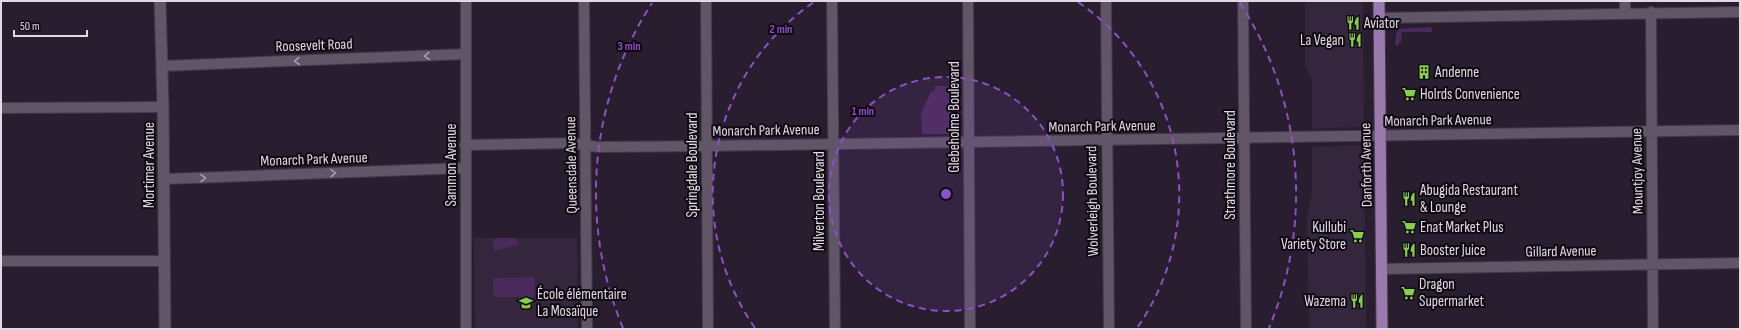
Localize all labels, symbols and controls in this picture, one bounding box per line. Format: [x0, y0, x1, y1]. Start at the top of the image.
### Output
scale bar [14, 12, 87, 38]
place label: Aviator [1363, 14, 1400, 33]
restaurant icon: Aviator [1345, 15, 1361, 31]
text: 50 m [20, 19, 40, 34]
text: 2 min [770, 22, 792, 37]
place label: La Vegan [1300, 31, 1344, 50]
restaurant icon: La Vegan [1347, 32, 1363, 48]
street label: Roosevelt Road [275, 35, 353, 56]
text: 3 min [618, 39, 640, 54]
one-way arrow [424, 52, 430, 60]
one-way arrow [294, 56, 300, 65]
street label: Glebeholme Boulevard [945, 61, 964, 173]
place label: Andenne [1434, 63, 1479, 82]
building icon: Andenne [1416, 64, 1432, 80]
place label: Holrds Convenience [1420, 85, 1520, 104]
supermarket icon: Holrds Convenience [1401, 86, 1417, 102]
text: 1 min [852, 104, 874, 119]
street label: Strathmore Boulevard [1221, 110, 1240, 220]
street label: Monarch Park Avenue [1384, 110, 1492, 131]
street label: Springdale Boulevard [683, 113, 702, 217]
street label: Queensdale Avenue [561, 116, 582, 214]
street label: Monarch Park Avenue [1048, 116, 1156, 137]
street label: Monarch Park Avenue [712, 120, 820, 141]
street label: Mortimer Avenue [140, 122, 159, 208]
street label: Sammon Avenue [442, 123, 461, 207]
street label: Danforth Avenue [1356, 123, 1377, 207]
street label: Mountjoy Avenue [1627, 128, 1648, 214]
street label: Wolverleigh Boulevard [1082, 146, 1103, 256]
street label: Monarch Park Avenue [260, 148, 368, 171]
street label: Milverton Boulevard [810, 151, 829, 251]
one-way arrow [330, 169, 336, 178]
one-way arrow [200, 174, 206, 183]
place label: Abugida Restaurant & Lounge [1419, 181, 1518, 217]
centre of rings [939, 187, 953, 201]
restaurant icon: Abugida Restaurant & Lounge [1401, 191, 1417, 207]
place label: Kullubi Variety Store [1281, 218, 1346, 254]
place label: Enat Market Plus [1420, 218, 1504, 237]
supermarket icon: Enat Market Plus [1401, 219, 1417, 235]
supermarket icon: Kullubi Variety Store [1349, 228, 1365, 244]
place label: Booster Juice [1420, 241, 1486, 260]
street label: Gillard Avenue [1525, 241, 1597, 262]
restaurant icon: Booster Juice [1401, 242, 1417, 258]
place label: Dragon Supermarket [1419, 275, 1484, 311]
place label: École élémentaire La Mosaïque [537, 285, 627, 321]
supermarket icon: Dragon Supermarket [1400, 285, 1416, 301]
place label: Wazema [1304, 292, 1346, 311]
restaurant icon: Wazema [1349, 293, 1365, 309]
school or university icon: École élémentaire La Mosaïque [518, 295, 534, 311]

